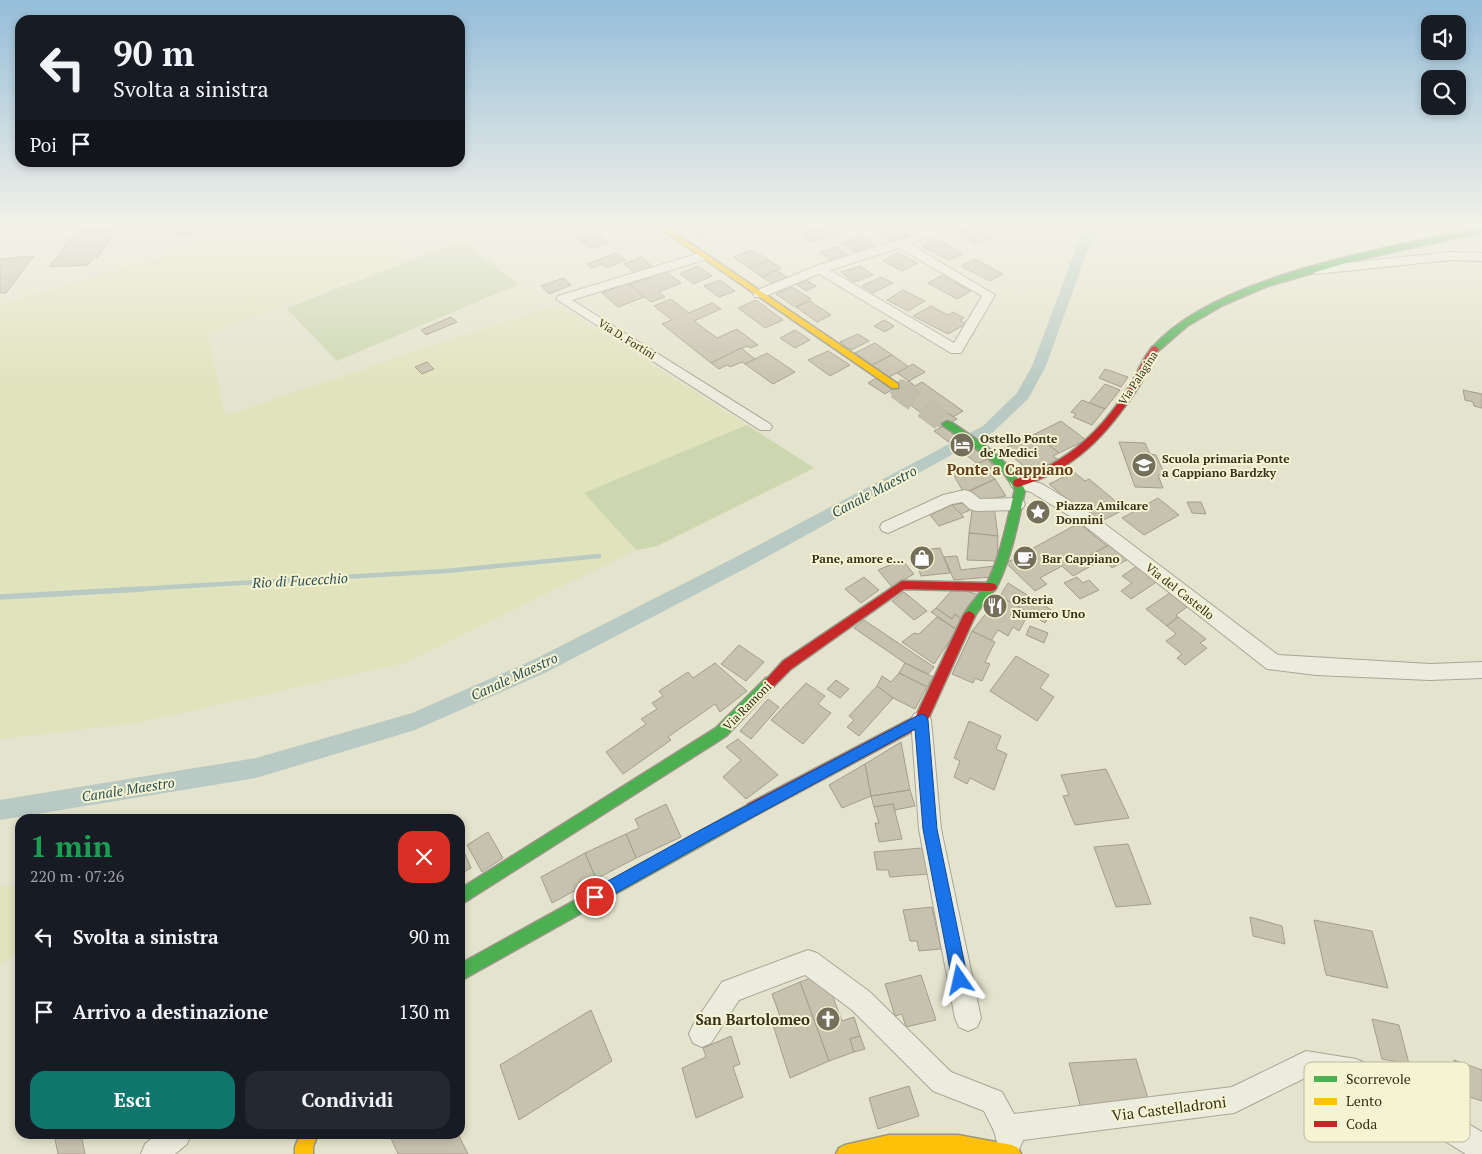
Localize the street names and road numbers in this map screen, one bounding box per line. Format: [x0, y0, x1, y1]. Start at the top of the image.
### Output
street label: Via D. Fortini [596, 316, 658, 362]
street label: Via Palagina [1115, 348, 1161, 407]
street label: Via del Castello [1143, 559, 1218, 623]
street label: Via Ramoni [720, 678, 775, 733]
street label: Via Castelladroni [1111, 1091, 1227, 1125]

